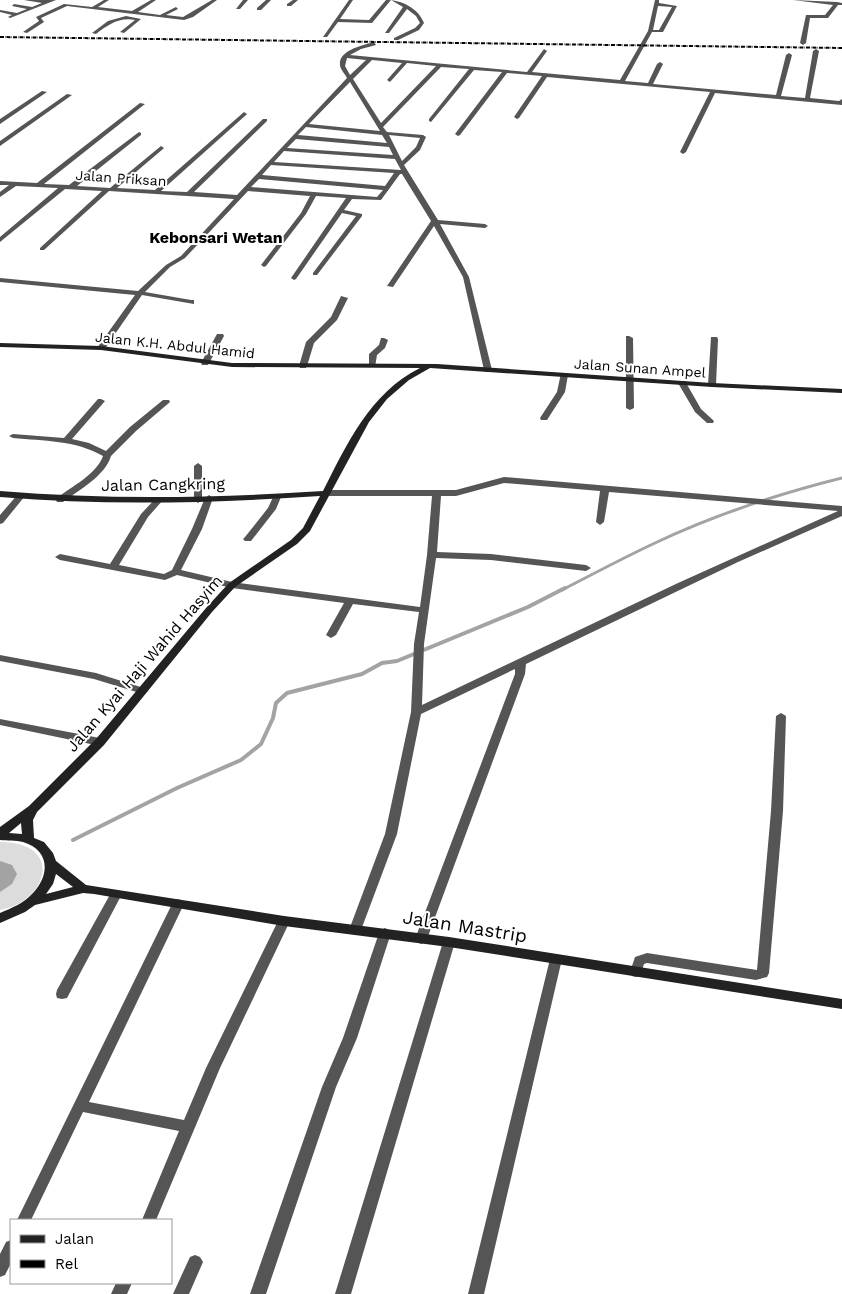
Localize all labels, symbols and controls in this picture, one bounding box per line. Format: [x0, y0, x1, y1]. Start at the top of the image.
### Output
street label: Jalan Priksan [75, 167, 167, 189]
district label: Kebonsari Wetan [149, 228, 283, 247]
street label: Jalan K.H. Abdul Hamid [94, 329, 256, 361]
street label: Jalan Sunan Ampel [574, 355, 707, 381]
street label: Jalan Cangkring [101, 474, 226, 495]
street label: Jalan Kyai Haji Wahid Hasyim [62, 571, 226, 756]
street label: Jalan Mastrip [401, 905, 529, 948]
legend [10, 1219, 172, 1284]
text: Jalan [55, 1230, 94, 1248]
text: Rel [55, 1255, 78, 1273]

